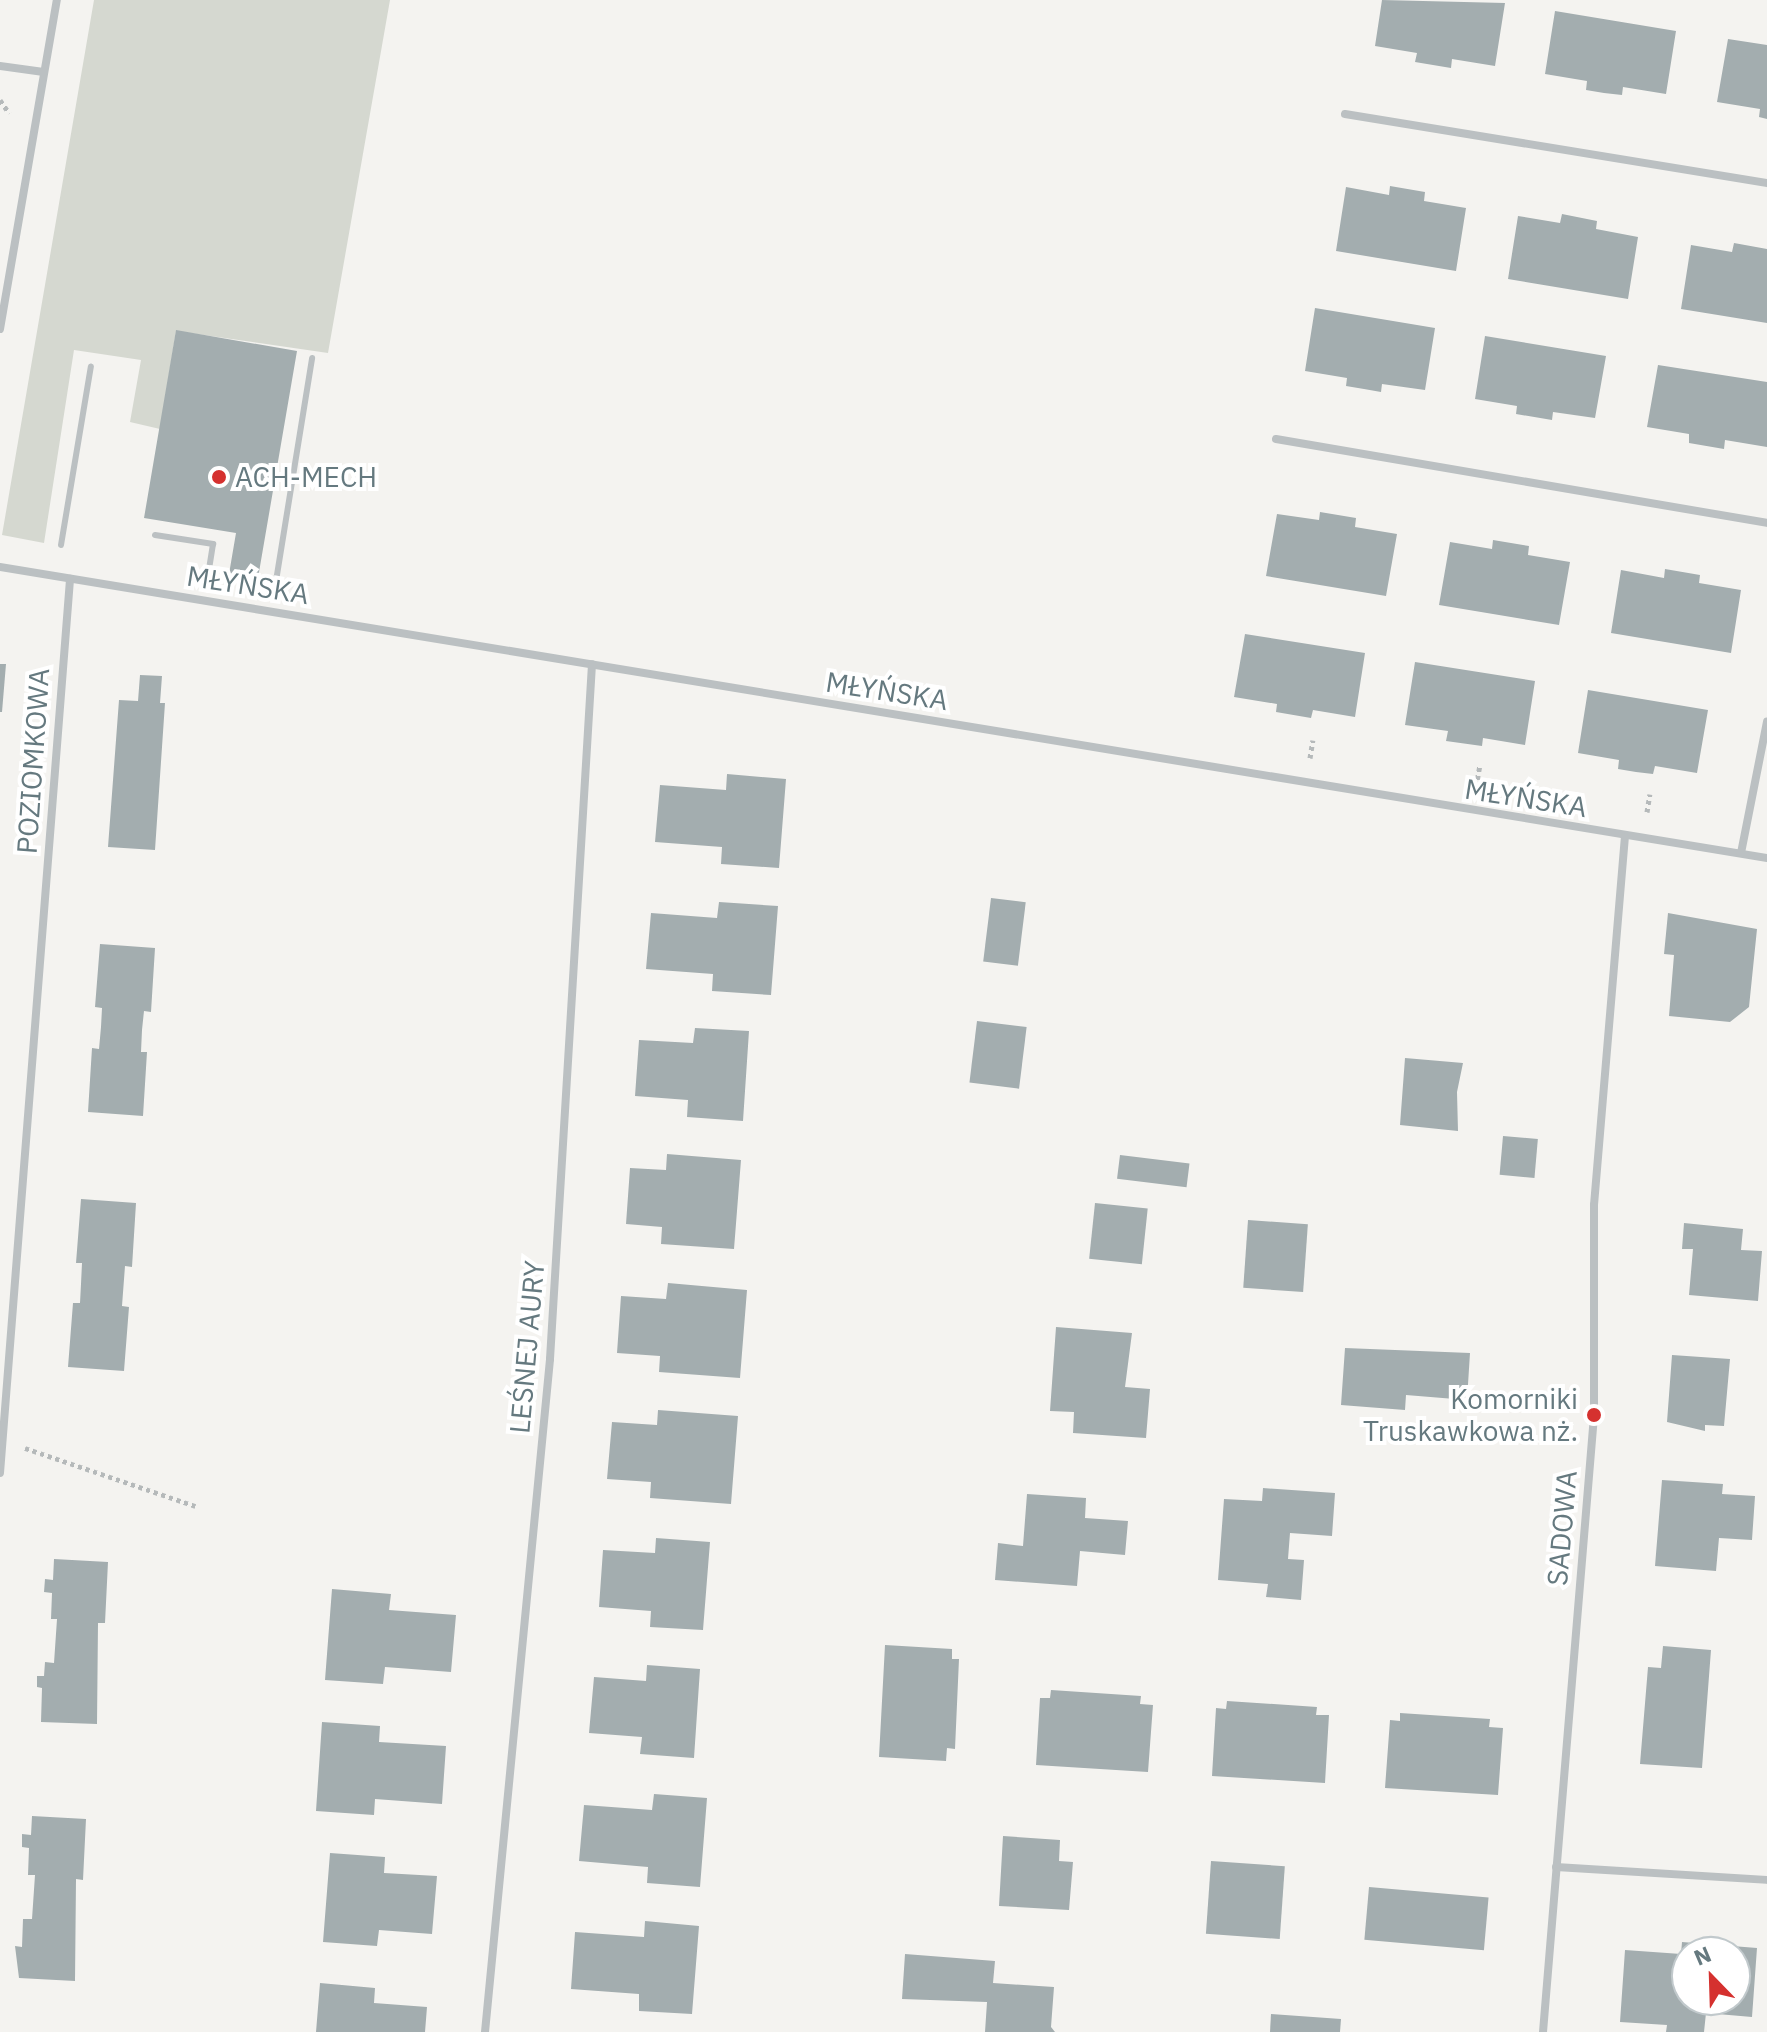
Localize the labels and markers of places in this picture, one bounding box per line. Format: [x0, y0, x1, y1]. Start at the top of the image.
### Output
place label: ACH-MECH [235, 460, 377, 494]
marker: ACH-MECH [210, 468, 228, 486]
place label: Komorniki Truskawkowa nż. [1363, 1382, 1578, 1448]
marker: Komorniki Truskawkowa nż. [1585, 1406, 1603, 1424]

